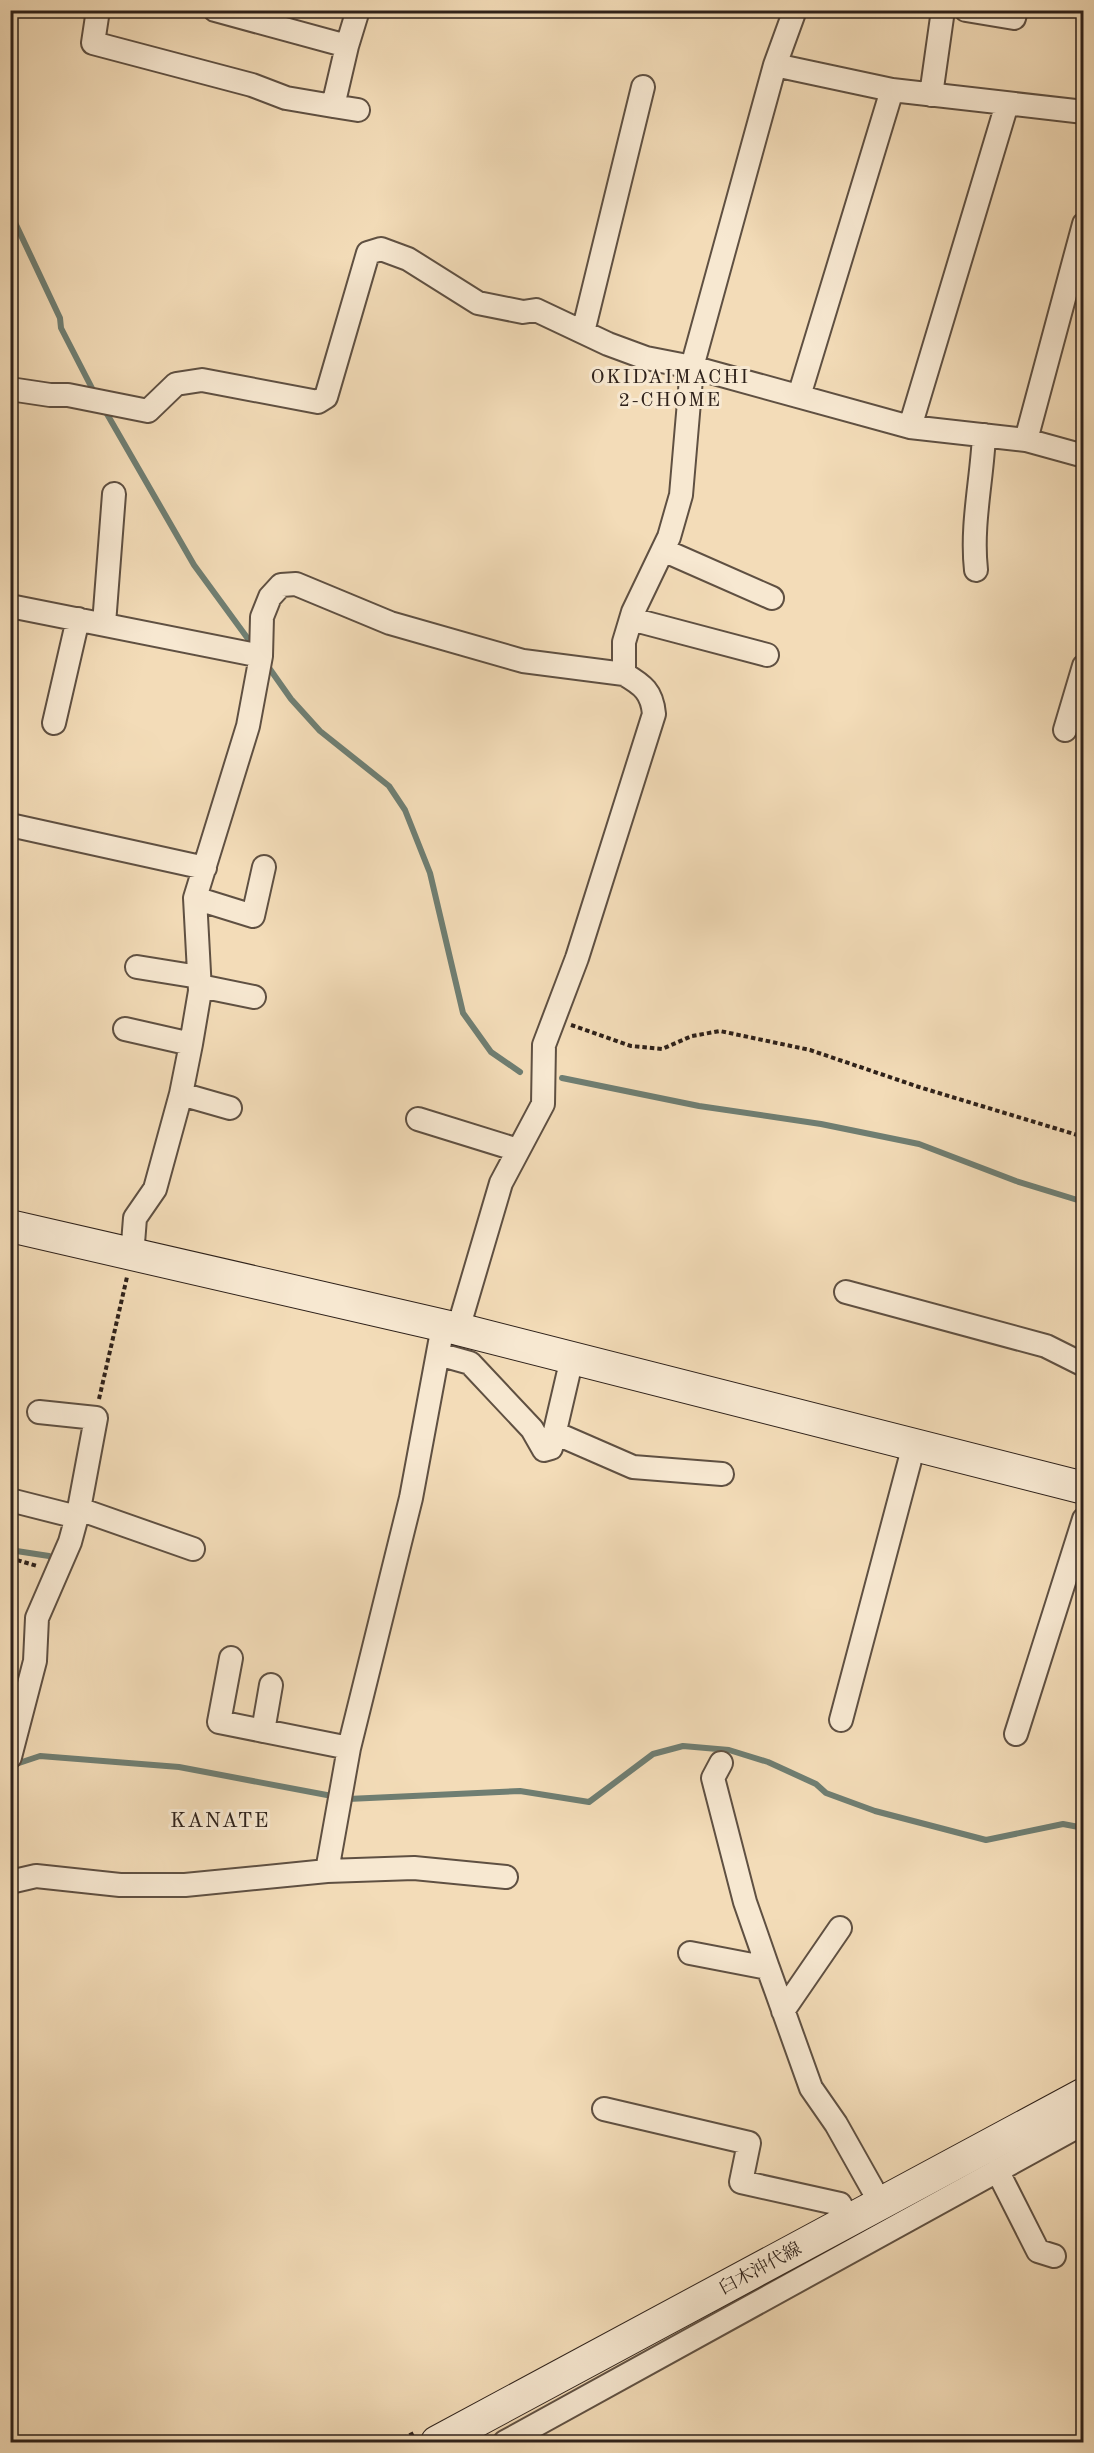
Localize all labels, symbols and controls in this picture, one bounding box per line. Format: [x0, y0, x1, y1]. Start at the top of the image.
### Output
district label: OKIDAIMACHI 2-CHOME [590, 368, 750, 411]
district label: KANATE [170, 1811, 270, 1832]
street label: 臼木沖代線 [716, 2238, 804, 2298]

